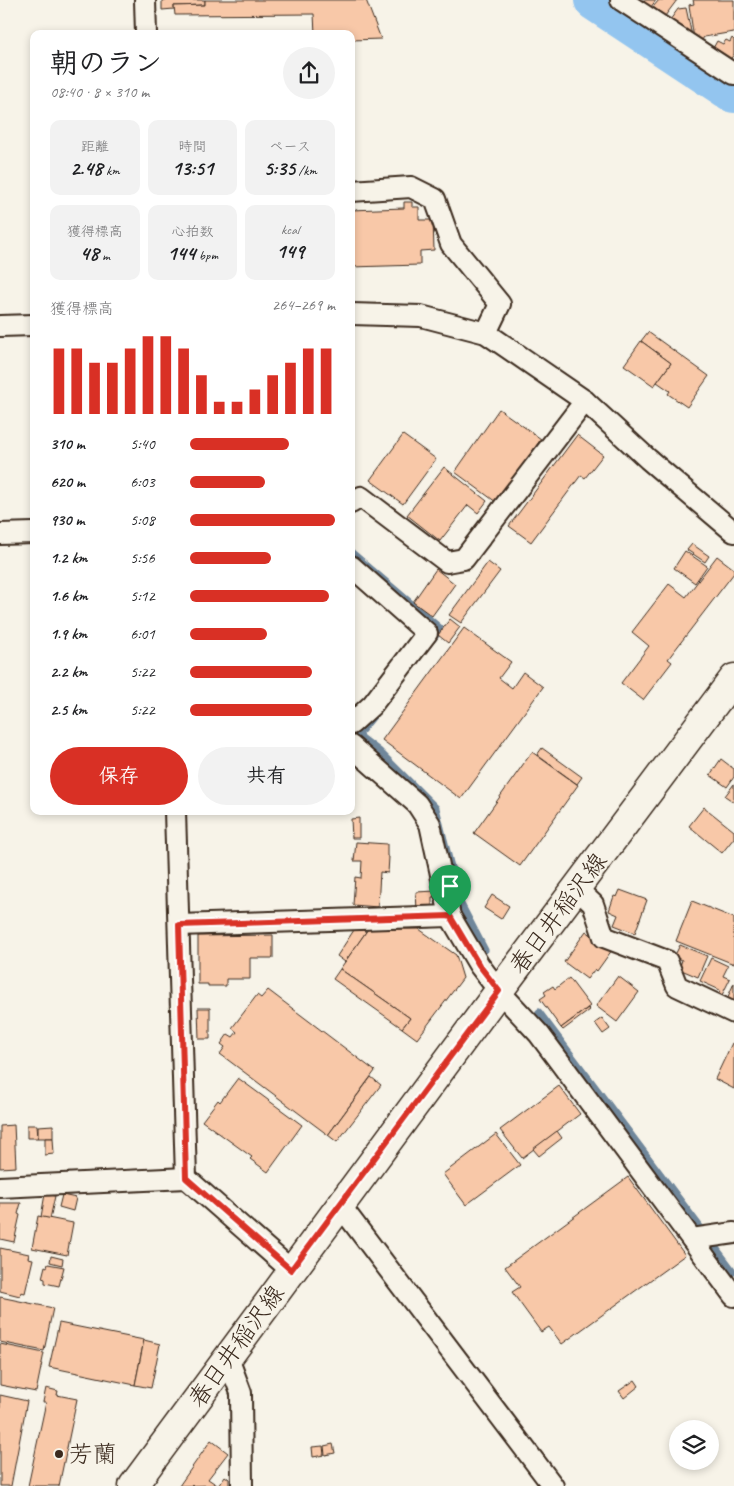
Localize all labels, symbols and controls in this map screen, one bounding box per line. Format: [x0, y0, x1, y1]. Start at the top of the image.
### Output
text: 朝のラン [50, 45, 162, 80]
button: share [283, 47, 335, 99]
text: 08:40 · 8 × 310 m [50, 82, 149, 102]
text: 距離 [81, 138, 109, 155]
text: 時間 [178, 138, 206, 155]
text: ペース [270, 138, 311, 155]
text: 2.48 [70, 155, 103, 181]
text: 13:51 [172, 155, 213, 181]
text: 5:35 [263, 155, 295, 181]
text: km [103, 162, 120, 179]
text: /km [295, 162, 317, 179]
text: kcal [281, 221, 299, 238]
text: 獲得標高 [67, 223, 123, 240]
text: 心拍数 [171, 223, 213, 240]
text: 149 [276, 238, 304, 264]
text: 48 [80, 240, 99, 266]
text: 144 [167, 240, 195, 266]
text: m [99, 247, 110, 264]
text: bpm [195, 247, 218, 264]
text: 264–269 m [272, 295, 335, 315]
text: 獲得標高 [50, 299, 114, 319]
text: 310 m [50, 434, 85, 454]
text: 5:40 [130, 434, 155, 454]
text: 620 m [50, 472, 85, 492]
text: 6:03 [130, 472, 155, 492]
text: 930 m [50, 510, 84, 530]
text: 5:08 [130, 510, 155, 530]
text: 1.2 km [50, 548, 87, 568]
text: 5:56 [130, 548, 155, 568]
text: 1.6 km [50, 586, 88, 606]
text: 5:12 [130, 586, 155, 606]
text: 1.9 km [50, 624, 87, 644]
text: 6:01 [130, 624, 155, 644]
text: 2.2 km [50, 662, 87, 682]
text: 5:22 [130, 662, 155, 682]
text: 2.5 km [50, 700, 87, 720]
text: 5:22 [130, 700, 155, 720]
button: 保存 [50, 747, 188, 805]
button: 共有 [198, 747, 335, 805]
street label: 春日井稲沢線 [503, 846, 613, 980]
pin [429, 865, 471, 916]
icon: arrive [436, 872, 464, 900]
street label: 春日井稲沢線 [182, 1279, 290, 1413]
map controls [669, 1420, 719, 1470]
button: layers [669, 1420, 719, 1470]
place label: 芳蘭 [69, 1439, 117, 1469]
marker: 芳蘭 [53, 1448, 65, 1460]

